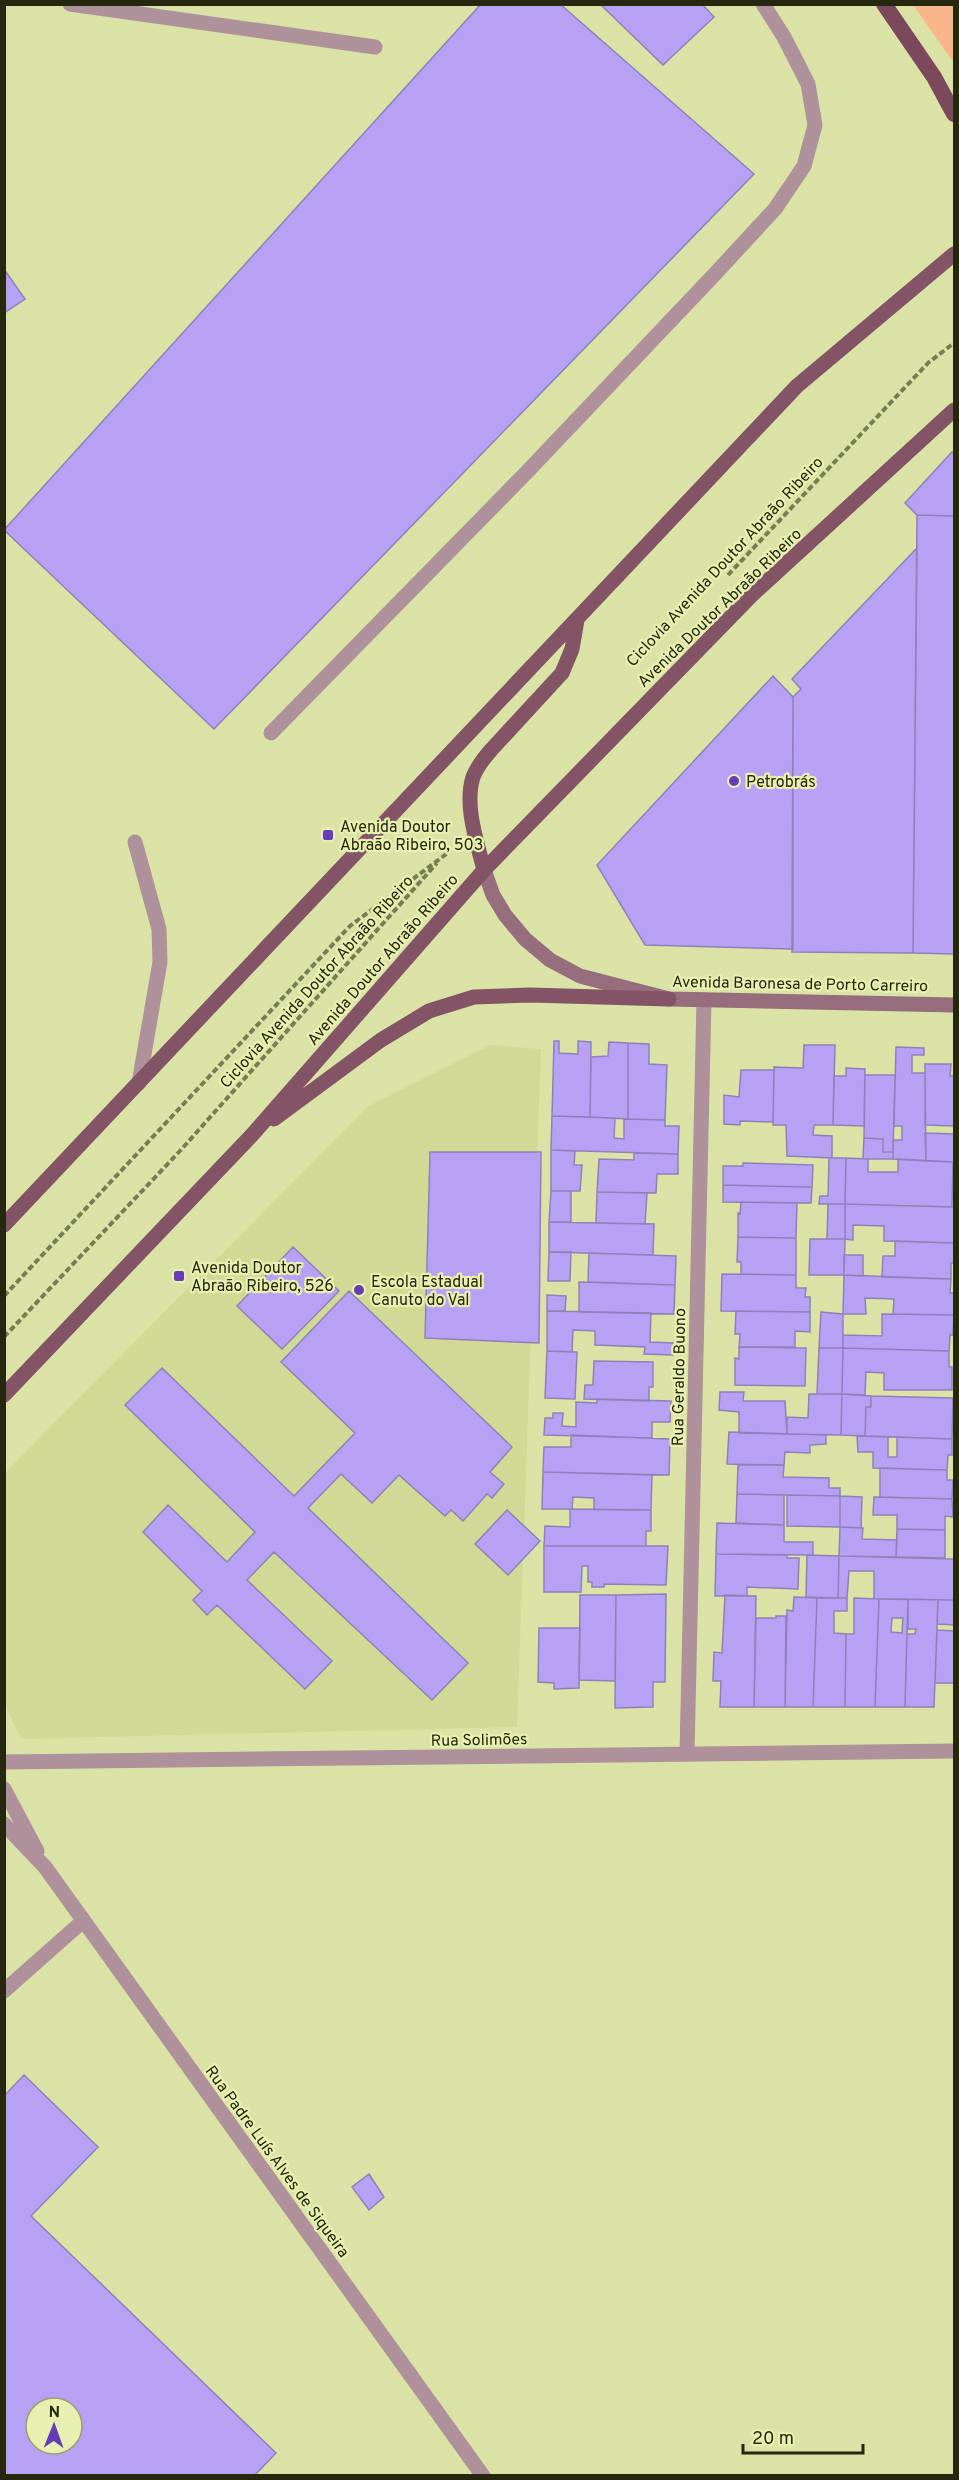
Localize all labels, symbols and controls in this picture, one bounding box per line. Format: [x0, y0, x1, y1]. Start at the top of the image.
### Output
street label: Ciclovia Avenida Doutor Abraão Ribeiro [621, 452, 827, 670]
street label: Avenida Doutor Abraão Ribeiro [633, 523, 805, 691]
place label: Petrobrás [746, 773, 816, 793]
marker: Petrobrás [727, 774, 741, 788]
place label: Avenida Doutor Abraão Ribeiro, 503 [340, 818, 483, 856]
marker: Avenida Doutor Abraão Ribeiro, 503 [321, 828, 335, 842]
street label: Avenida Doutor Abraão Ribeiro [304, 870, 463, 1050]
street label: Ciclovia Avenida Doutor Abraão Ribeiro [216, 872, 419, 1093]
street label: Avenida Baronesa de Porto Carreiro [672, 973, 928, 997]
place label: Avenida Doutor Abraão Ribeiro, 526 [191, 1259, 334, 1297]
marker: Avenida Doutor Abraão Ribeiro, 526 [172, 1269, 186, 1283]
place label: Escola Estadual Canuto do Val [371, 1273, 483, 1311]
marker: Escola Estadual Canuto do Val [352, 1283, 366, 1297]
street label: Rua Geraldo Buono [669, 1308, 691, 1446]
street label: Rua Solimões [431, 1730, 528, 1752]
street label: Rua Padre Luís Alves de Siqueira [200, 2062, 353, 2262]
north arrow [24, 2396, 84, 2456]
text: N [48, 2403, 60, 2423]
scale bar [743, 2417, 863, 2455]
text: 20 m [752, 2428, 794, 2451]

